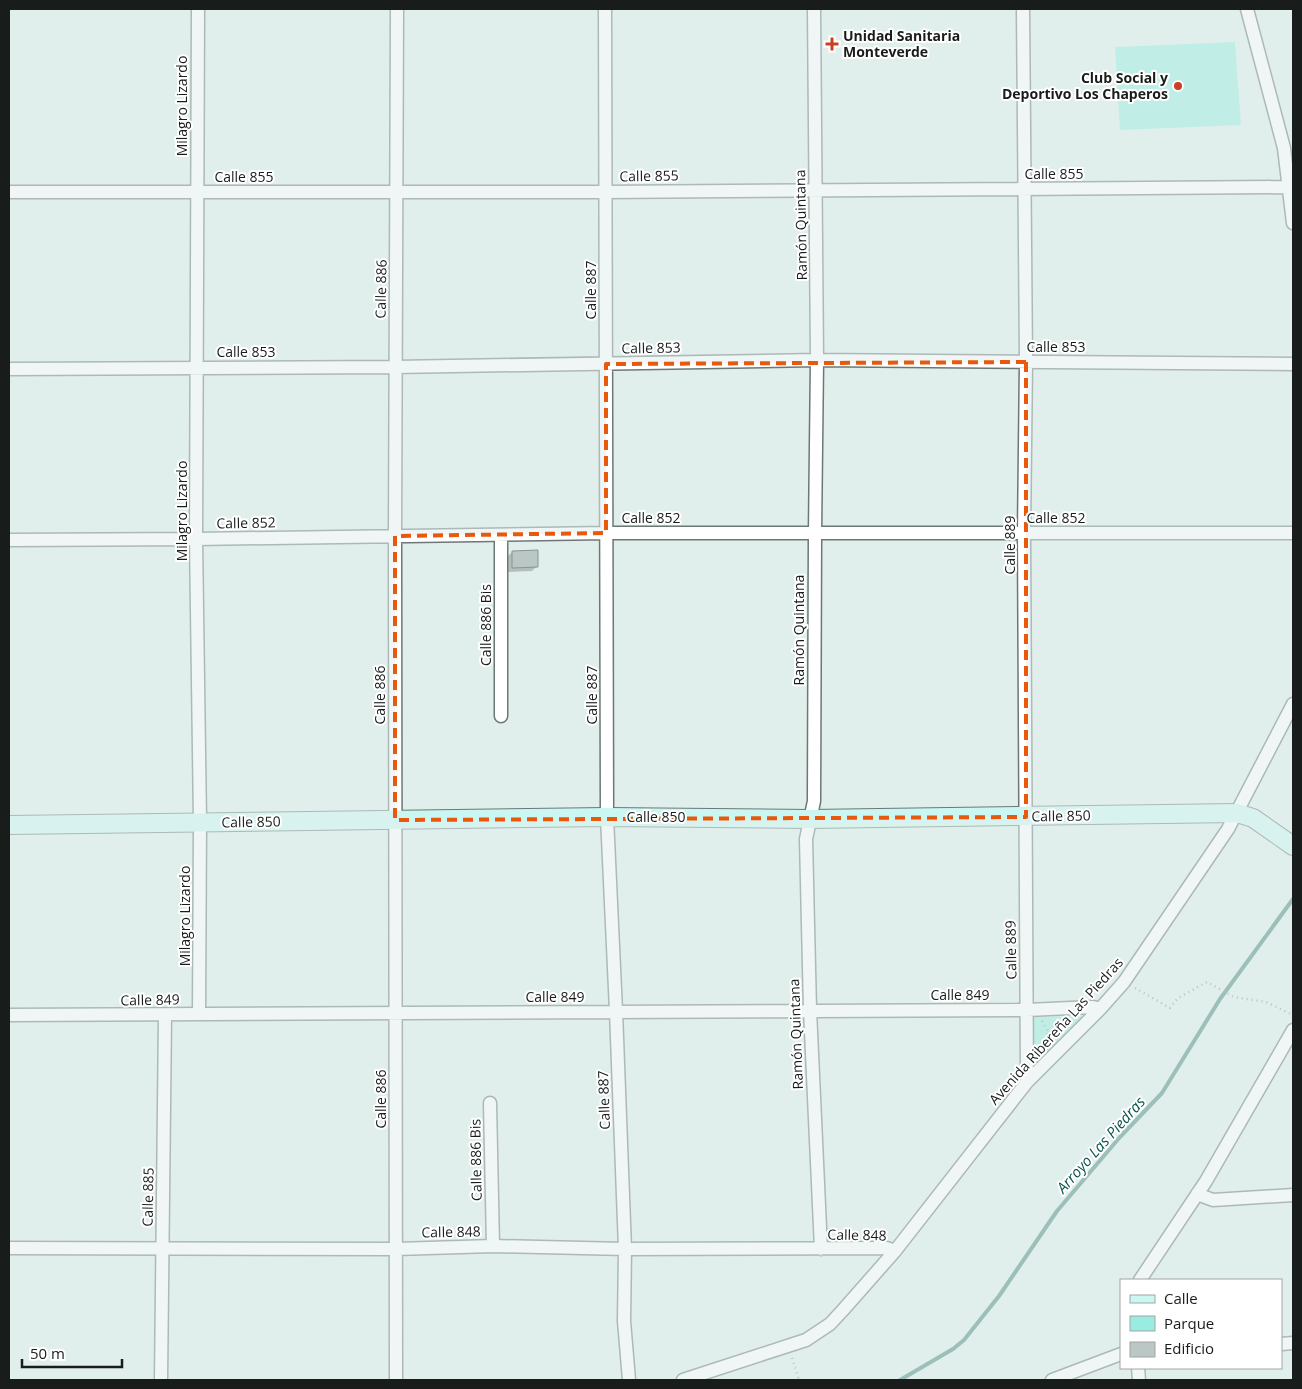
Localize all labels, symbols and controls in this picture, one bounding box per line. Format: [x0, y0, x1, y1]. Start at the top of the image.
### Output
place label: Unidad Sanitaria Monteverde [843, 26, 960, 61]
marker: Unidad Sanitaria Monteverde [825, 37, 839, 51]
street label: Milagro Lizardo [172, 56, 191, 156]
place label: Club Social y Deportivo Los Chaperos [1002, 68, 1168, 103]
marker: Club Social y Deportivo Los Chaperos [1172, 80, 1184, 92]
street label: Calle 855 [1024, 164, 1084, 183]
street label: Calle 855 [619, 165, 679, 186]
street label: Calle 855 [214, 167, 274, 186]
street label: Ramón Quintana [790, 169, 811, 281]
street label: Calle 886 [370, 259, 391, 319]
street label: Calle 887 [581, 260, 600, 320]
street label: Calle 853 [621, 337, 681, 358]
street label: Calle 853 [1026, 337, 1086, 356]
street label: Calle 853 [216, 342, 276, 361]
street label: Milagro Lizardo [172, 461, 191, 561]
street label: Calle 852 [621, 508, 681, 527]
street label: Calle 852 [1026, 508, 1086, 527]
street label: Calle 852 [216, 512, 276, 533]
street label: Calle 889 [1000, 515, 1019, 575]
street label: Ramón Quintana [789, 575, 808, 685]
street label: Calle 886 Bis [476, 584, 495, 666]
street label: Calle 886 [370, 665, 389, 725]
street label: Calle 887 [582, 665, 601, 725]
street label: Calle 850 [1031, 805, 1091, 826]
street label: Calle 850 [626, 807, 686, 826]
street label: Calle 850 [221, 811, 281, 832]
street label: Milagro Lizardo [175, 866, 194, 966]
street label: Calle 889 [1000, 920, 1021, 980]
street label: Avenida Ribereña Las Piedras [984, 953, 1127, 1108]
street label: Ramón Quintana [784, 978, 807, 1090]
street label: Calle 849 [930, 985, 990, 1004]
street label: Calle 849 [525, 987, 585, 1006]
street label: Calle 849 [120, 989, 180, 1010]
street label: Calle 886 [371, 1069, 390, 1129]
street label: Calle 887 [593, 1070, 614, 1130]
water label: Arroyo Las Piedras [1051, 1091, 1149, 1198]
street label: Calle 886 Bis [465, 1118, 486, 1201]
street label: Calle 885 [137, 1167, 158, 1227]
street label: Calle 848 [421, 1221, 481, 1242]
street label: Calle 848 [827, 1224, 887, 1245]
legend [1120, 1279, 1282, 1369]
text: Calle [1164, 1288, 1198, 1308]
text: Parque [1164, 1313, 1214, 1333]
scale bar [22, 1336, 122, 1368]
text: Edificio [1164, 1338, 1214, 1358]
text: 50 m [30, 1343, 65, 1363]

